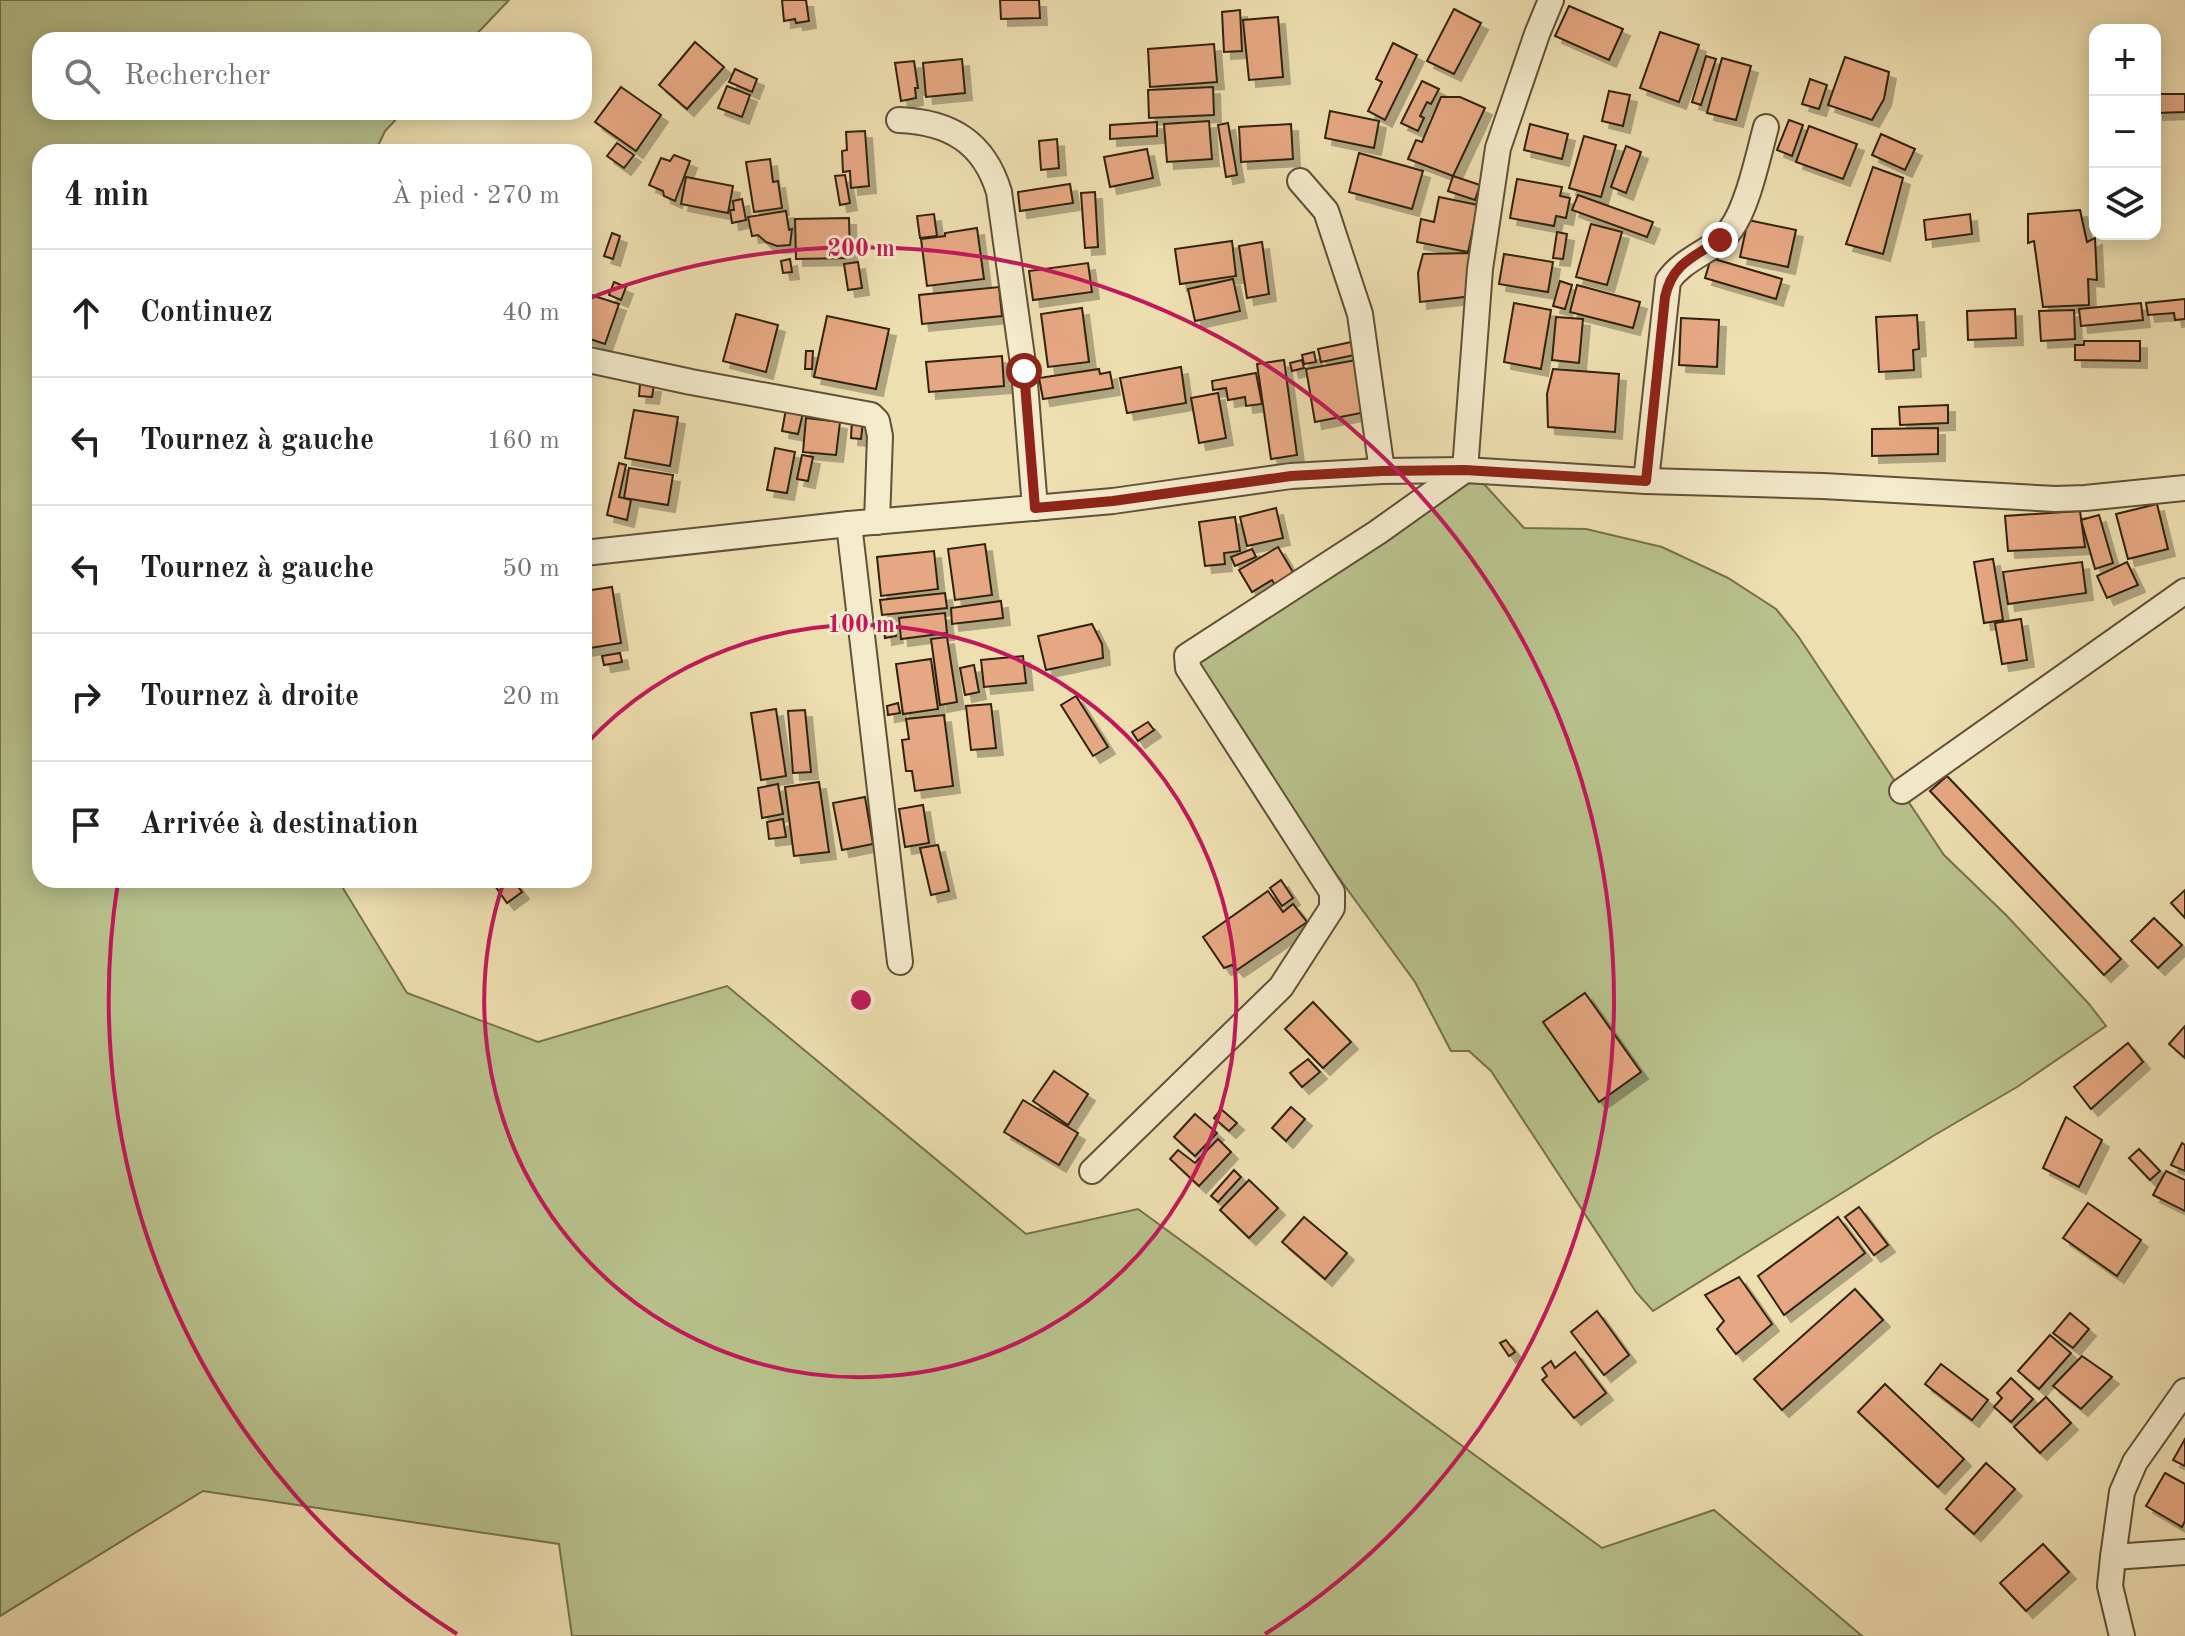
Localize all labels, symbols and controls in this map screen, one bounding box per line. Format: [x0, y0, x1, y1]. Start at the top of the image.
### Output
map controls [2089, 24, 2161, 240]
button: + [2089, 24, 2161, 96]
search box [32, 32, 592, 120]
icon: search [60, 54, 104, 98]
text: Rechercher [124, 61, 270, 91]
button: − [2089, 96, 2161, 168]
button: layers [2089, 168, 2161, 240]
text: 4 min [64, 179, 149, 213]
text: À pied · 270 m [392, 183, 560, 209]
route end [1702, 222, 1738, 258]
text: 200 m [827, 238, 895, 262]
icon: ahead [64, 291, 108, 335]
text: Continuez [140, 298, 273, 328]
text: 40 m [502, 300, 560, 326]
route start [1006, 353, 1042, 389]
icon: left [64, 419, 108, 463]
text: Tournez à gauche [140, 426, 374, 456]
text: 160 m [487, 428, 560, 454]
icon: left [64, 547, 108, 591]
text: Tournez à gauche [140, 554, 374, 584]
text: 50 m [502, 556, 560, 582]
text: 100 m [827, 614, 895, 638]
icon: right [64, 675, 108, 719]
text: Tournez à droite [140, 682, 359, 712]
text: 20 m [502, 684, 560, 710]
icon: arrive [64, 803, 108, 847]
text: Arrivée à destination [140, 810, 419, 840]
centre of rings [847, 986, 875, 1014]

